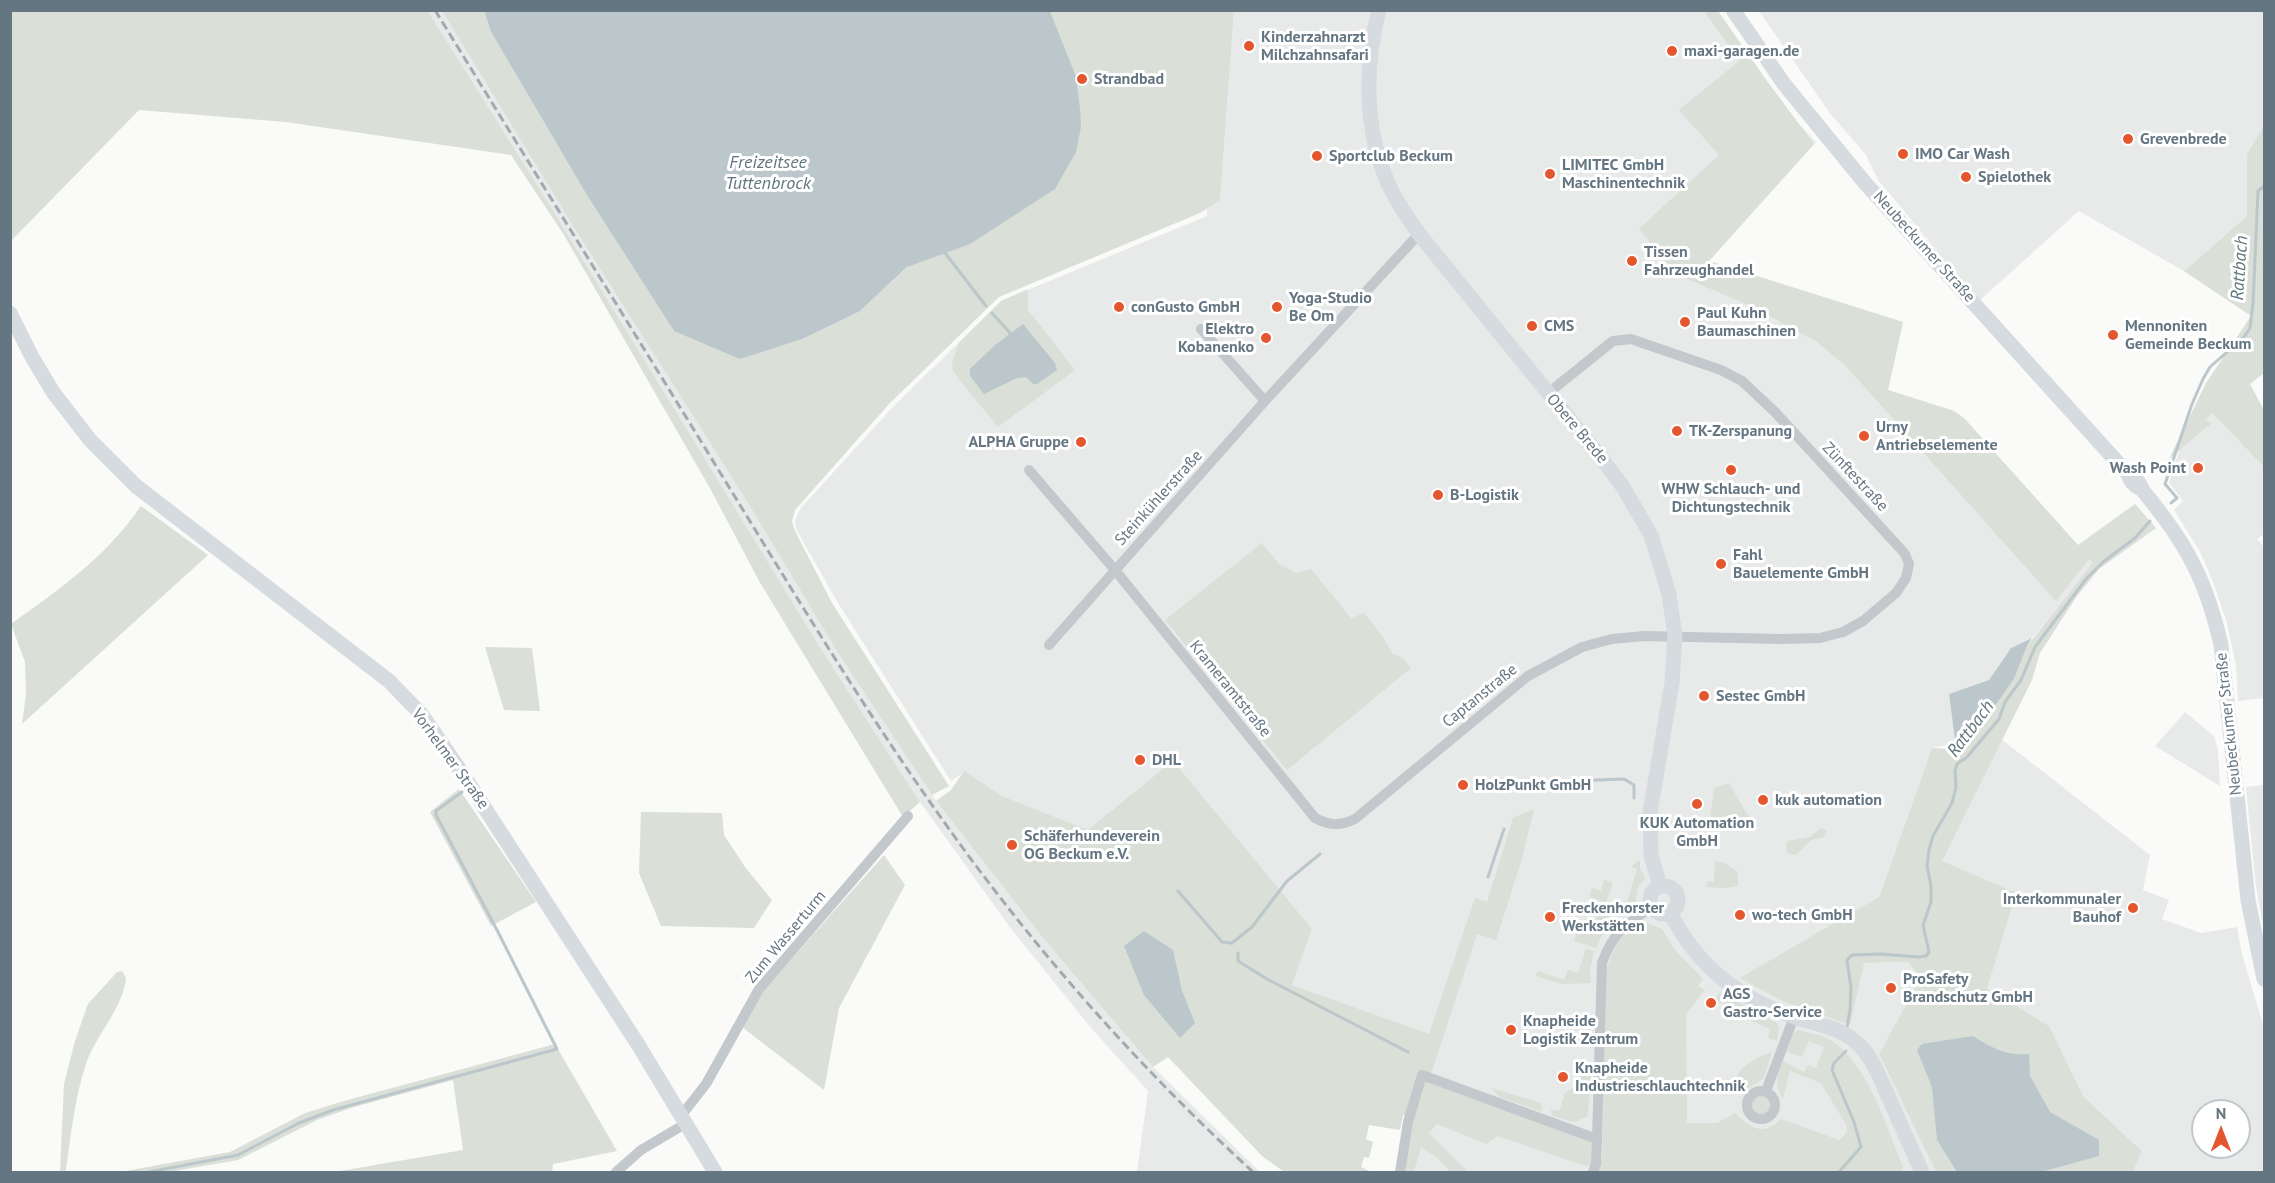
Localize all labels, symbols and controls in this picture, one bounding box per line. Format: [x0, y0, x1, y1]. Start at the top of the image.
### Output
place label: Kinderzahnarzt Milchzahnsafari [1261, 27, 1369, 65]
marker: Kinderzahnarzt Milchzahnsafari [1242, 39, 1256, 53]
place label: maxi-garagen.de [1684, 41, 1799, 61]
marker: maxi-garagen.de [1665, 44, 1679, 58]
place label: Strandbad [1094, 69, 1164, 89]
marker: Strandbad [1075, 72, 1089, 86]
place label: Grevenbrede [2140, 129, 2227, 149]
marker: Grevenbrede [2121, 132, 2135, 146]
place label: IMO Car Wash [1915, 144, 2010, 164]
place label: Sportclub Beckum [1329, 146, 1453, 166]
marker: IMO Car Wash [1896, 147, 1910, 161]
marker: Sportclub Beckum [1310, 149, 1324, 163]
water label: Freizeitsee Tuttenbrock [725, 152, 811, 195]
place label: LIMITEC GmbH Maschinentechnik [1562, 155, 1685, 193]
marker: LIMITEC GmbH Maschinentechnik [1543, 167, 1557, 181]
place label: Spielothek [1978, 167, 2051, 187]
marker: Spielothek [1959, 170, 1973, 184]
street label: Neubeckumer Straße [1869, 187, 1979, 307]
water label: Rattbach [2227, 235, 2253, 301]
place label: Tissen Fahrzeughandel [1644, 242, 1754, 280]
marker: Tissen Fahrzeughandel [1625, 254, 1639, 268]
place label: Yoga-Studio Be Om [1289, 288, 1372, 326]
place label: conGusto GmbH [1131, 297, 1240, 317]
marker: conGusto GmbH [1112, 300, 1126, 314]
marker: Yoga-Studio Be Om [1270, 300, 1284, 314]
place label: Paul Kuhn Baumaschinen [1697, 303, 1796, 341]
marker: Paul Kuhn Baumaschinen [1678, 315, 1692, 329]
place label: CMS [1544, 316, 1574, 336]
place label: Mennoniten Gemeinde Beckum [2125, 316, 2251, 354]
place label: Elektro Kobanenko [1178, 319, 1254, 357]
marker: CMS [1525, 319, 1539, 333]
marker: Mennoniten Gemeinde Beckum [2106, 328, 2120, 342]
marker: Elektro Kobanenko [1259, 331, 1273, 345]
street label: Obere Brede [1542, 390, 1612, 468]
place label: Urny Antriebselemente [1876, 417, 1998, 455]
place label: TK-Zerspanung [1689, 421, 1792, 441]
marker: TK-Zerspanung [1670, 424, 1684, 438]
marker: Urny Antriebselemente [1857, 429, 1871, 443]
place label: ALPHA Gruppe [968, 432, 1069, 452]
marker: ALPHA Gruppe [1074, 435, 1088, 449]
street label: Zünftestraße [1818, 438, 1892, 516]
street label: Steinkühlerstraße [1111, 446, 1207, 550]
place label: Wash Point [2110, 458, 2186, 478]
marker: Wash Point [2191, 461, 2205, 475]
marker: WHW Schlauch- und Dichtungstechnik [1724, 463, 1738, 477]
place label: WHW Schlauch- und Dichtungstechnik [1662, 479, 1800, 517]
place label: B-Logistik [1450, 485, 1519, 505]
marker: B-Logistik [1431, 488, 1445, 502]
place label: Fahl Bauelemente GmbH [1733, 545, 1869, 583]
marker: Fahl Bauelemente GmbH [1714, 557, 1728, 571]
street label: Krameramtstraße [1185, 637, 1275, 741]
street label: Neubeckumer Straße [2212, 652, 2246, 796]
street label: Captanstraße [1439, 660, 1521, 732]
place label: Sestec GmbH [1716, 686, 1806, 706]
marker: Sestec GmbH [1697, 689, 1711, 703]
water label: Rattbach [1943, 697, 1999, 761]
street label: Vorhelmer Straße [407, 705, 493, 813]
place label: DHL [1152, 750, 1181, 770]
marker: DHL [1133, 753, 1147, 767]
place label: HolzPunkt GmbH [1475, 775, 1591, 795]
marker: HolzPunkt GmbH [1456, 778, 1470, 792]
place label: kuk automation [1775, 790, 1882, 810]
marker: kuk automation [1756, 793, 1770, 807]
marker: KUK Automation GmbH [1690, 797, 1704, 811]
place label: KUK Automation GmbH [1640, 813, 1754, 851]
place label: Schäferhundeverein OG Beckum e.V. [1024, 826, 1160, 864]
marker: Schäferhundeverein OG Beckum e.V. [1005, 838, 1019, 852]
street label: Zum Wasserturm [742, 887, 830, 987]
place label: Interkommunaler Bauhof [2003, 889, 2121, 927]
place label: Freckenhorster Werkstätten [1562, 898, 1664, 936]
marker: Interkommunaler Bauhof [2126, 901, 2140, 915]
place label: wo-tech GmbH [1752, 905, 1853, 925]
marker: wo-tech GmbH [1733, 908, 1747, 922]
marker: Freckenhorster Werkstätten [1543, 910, 1557, 924]
place label: ProSafety Brandschutz GmbH [1903, 969, 2033, 1007]
marker: ProSafety Brandschutz GmbH [1884, 981, 1898, 995]
place label: AGS Gastro-Service [1723, 984, 1822, 1022]
marker: AGS Gastro-Service [1704, 996, 1718, 1010]
place label: Knapheide Logistik Zentrum [1523, 1011, 1638, 1049]
marker: Knapheide Logistik Zentrum [1504, 1023, 1518, 1037]
place label: Knapheide Industrieschlauchtechnik [1575, 1058, 1745, 1096]
marker: Knapheide Industrieschlauchtechnik [1556, 1070, 1570, 1084]
north arrow [2191, 1099, 2251, 1159]
text: N [2216, 1103, 2226, 1123]

